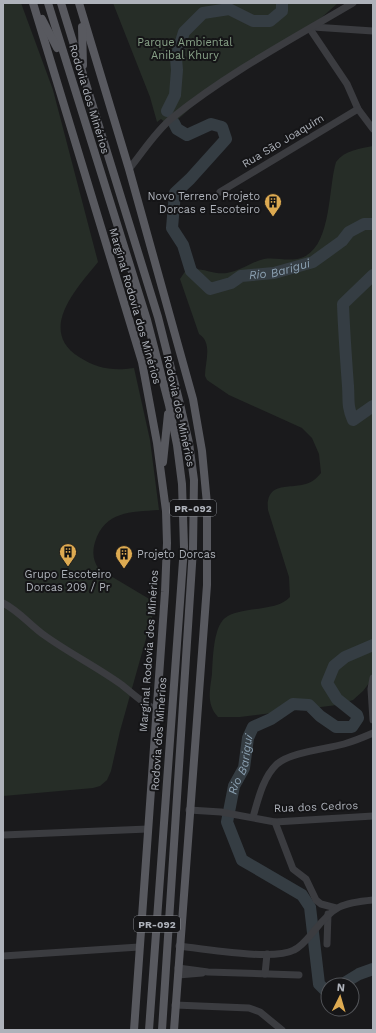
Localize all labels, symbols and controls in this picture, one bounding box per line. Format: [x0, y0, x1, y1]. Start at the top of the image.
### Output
park label: Parque Ambiental Anibal Khury [137, 36, 233, 62]
street label: Rodovia dos Minérios [66, 43, 112, 156]
street label: Rua São Joaquim [240, 111, 326, 171]
place label: Novo Terreno Projeto Dorcas e Escoteiro [148, 190, 260, 216]
building icon: Novo Terreno Projeto Dorcas e Escoteiro [263, 192, 283, 217]
street label: Marginal Rodovia dos Minérios [106, 226, 164, 386]
water label: Rio Barigui [248, 256, 313, 282]
street label: Rodovia dos Minérios [161, 354, 197, 468]
road number: PR-092 [170, 500, 216, 516]
building icon: Grupo Escoteiro Dorcas 209 / Pr [58, 542, 78, 567]
building icon: Projeto Dorcas [114, 544, 134, 569]
place label: Projeto Dorcas [137, 548, 216, 561]
place label: Grupo Escoteiro Dorcas 209 / Pr [25, 568, 111, 594]
street label: Marginal Rodovia dos Minérios [137, 569, 161, 733]
street label: Rodovia dos Minérios [148, 677, 170, 791]
water label: Rio Barigui [226, 731, 256, 795]
street label: Rua dos Cedros [274, 799, 359, 815]
road number: PR-092 [134, 916, 180, 932]
north arrow [320, 977, 360, 1017]
text: N [336, 981, 345, 994]

